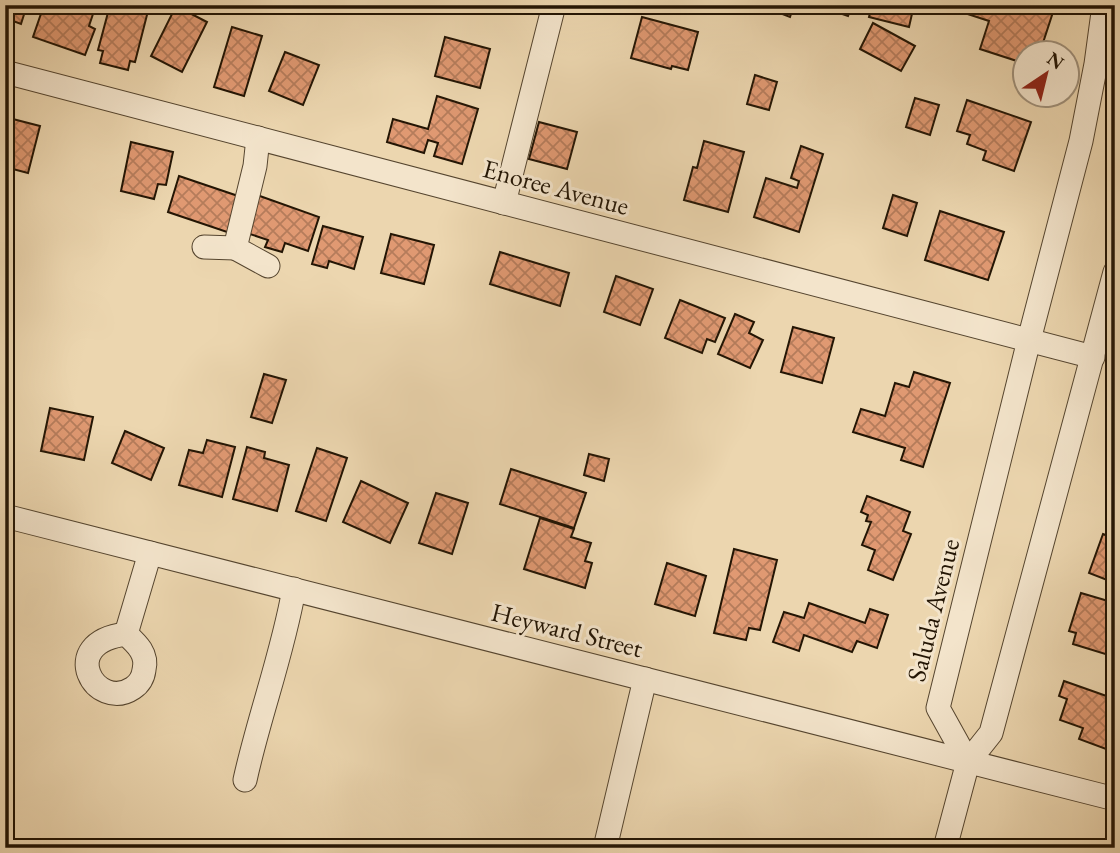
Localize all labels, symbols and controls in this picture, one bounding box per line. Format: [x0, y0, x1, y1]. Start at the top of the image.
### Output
north arrow [1012, 38, 1082, 108]
text: N [1042, 46, 1069, 75]
street label: Enoree Avenue [479, 151, 633, 223]
street label: Saluda Avenue [899, 535, 967, 685]
street label: Heyward Street [488, 595, 646, 665]

